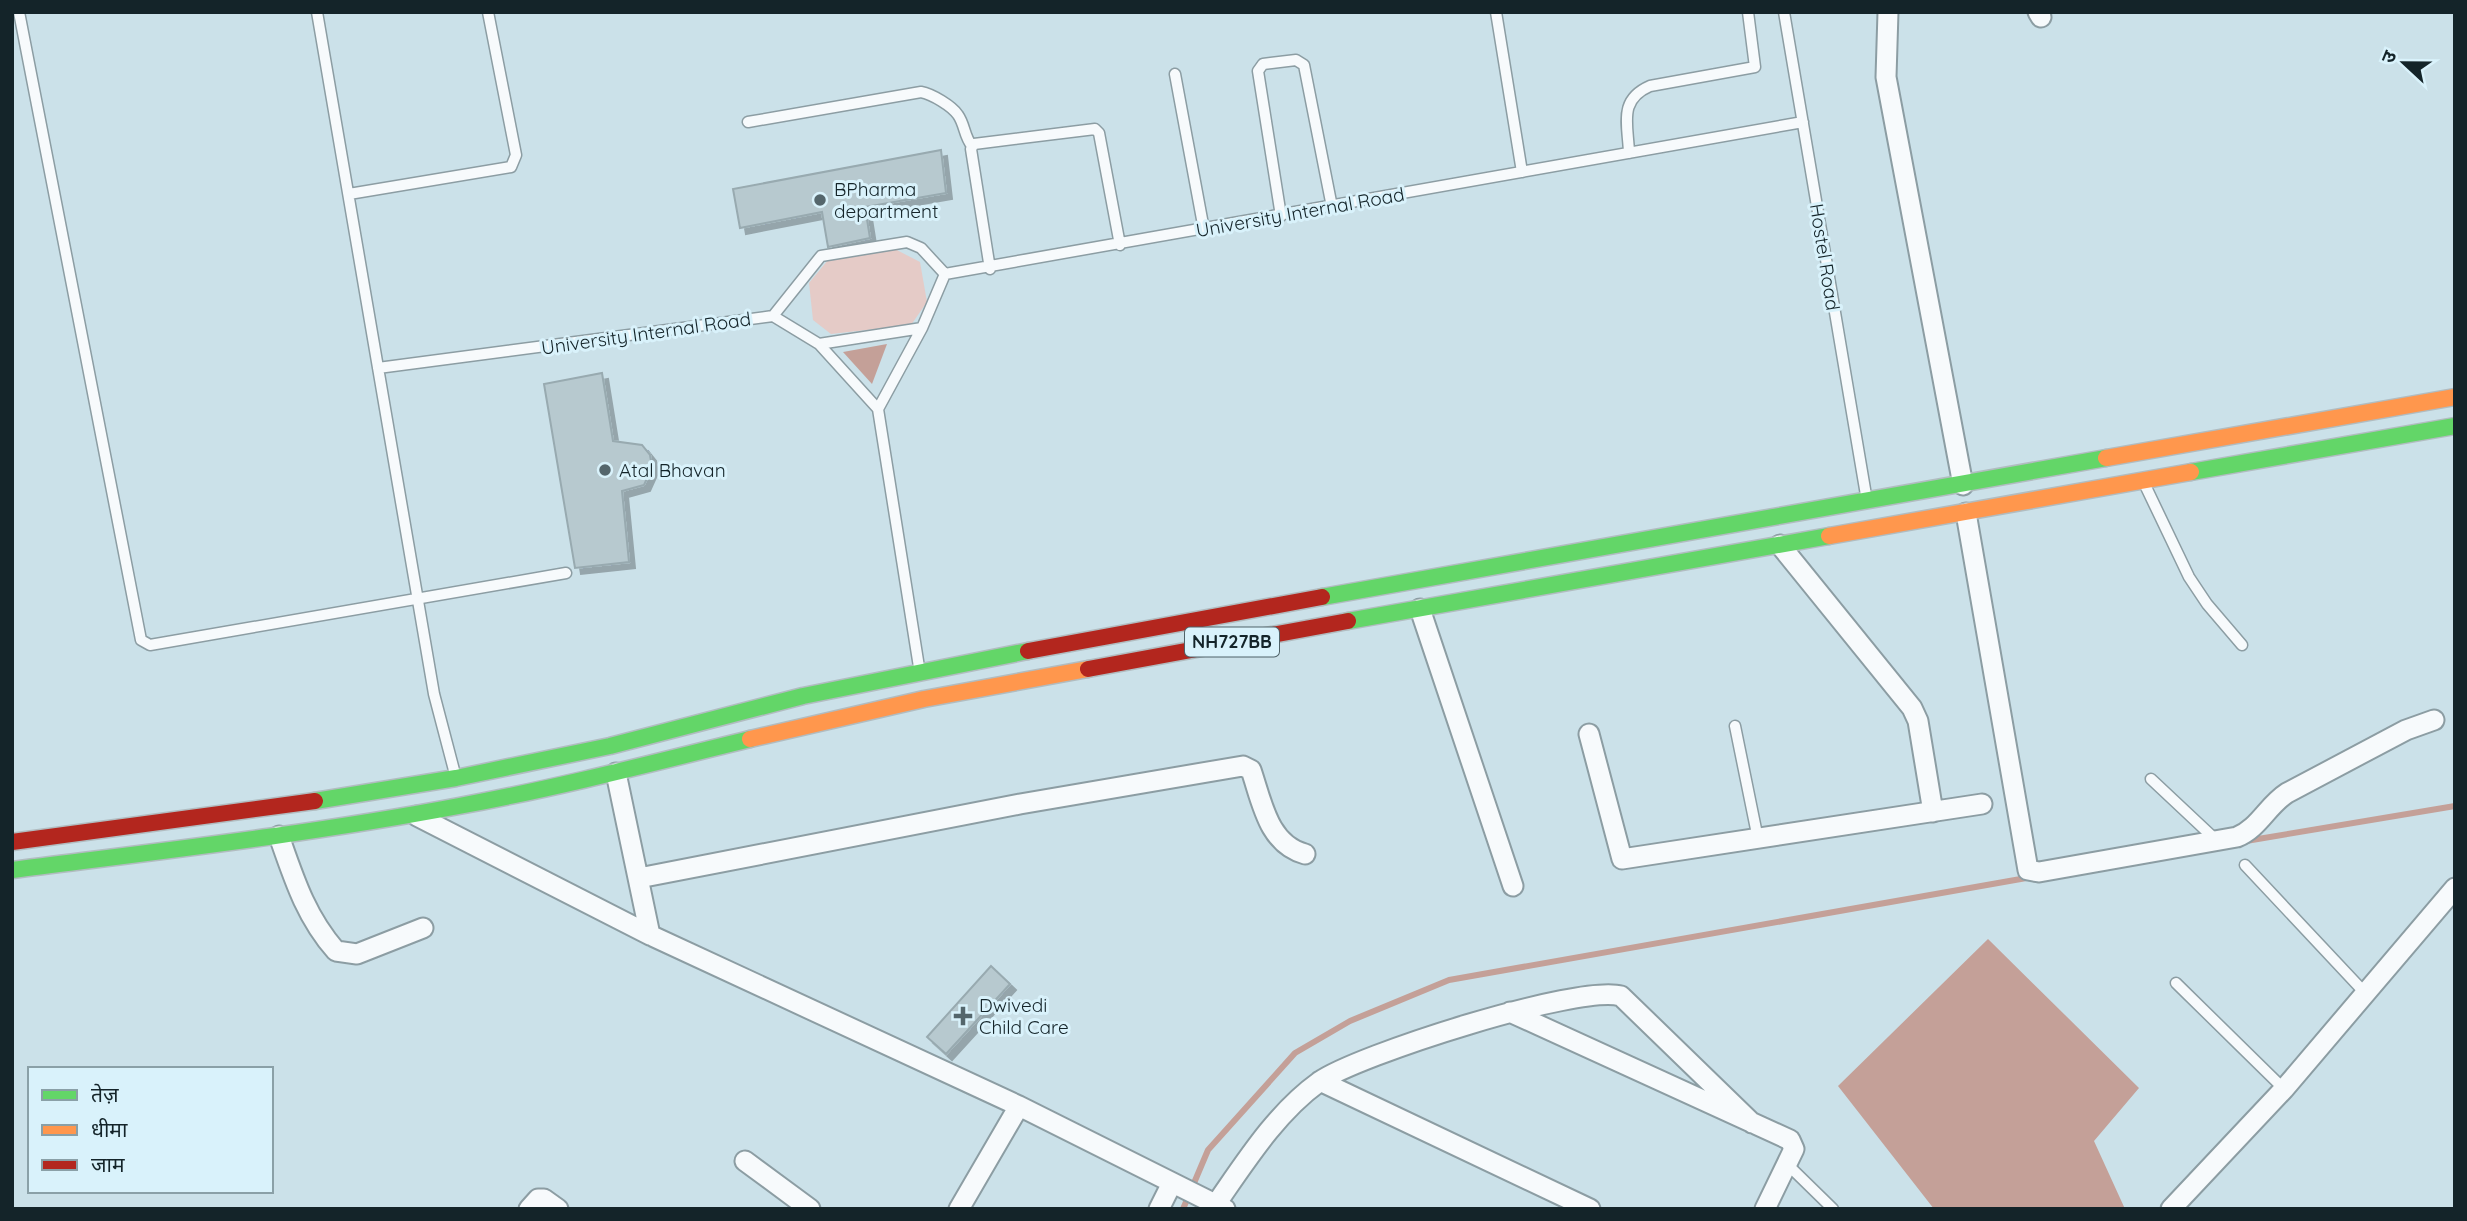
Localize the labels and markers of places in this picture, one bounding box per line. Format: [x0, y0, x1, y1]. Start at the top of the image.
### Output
place label: BPharma department [834, 177, 939, 223]
marker: BPharma department [812, 192, 828, 208]
place label: Atal Bhavan [619, 458, 726, 482]
marker: Atal Bhavan [597, 462, 613, 478]
place label: Dwivedi Child Care [979, 993, 1069, 1039]
marker: Dwivedi Child Care [953, 1006, 973, 1026]

